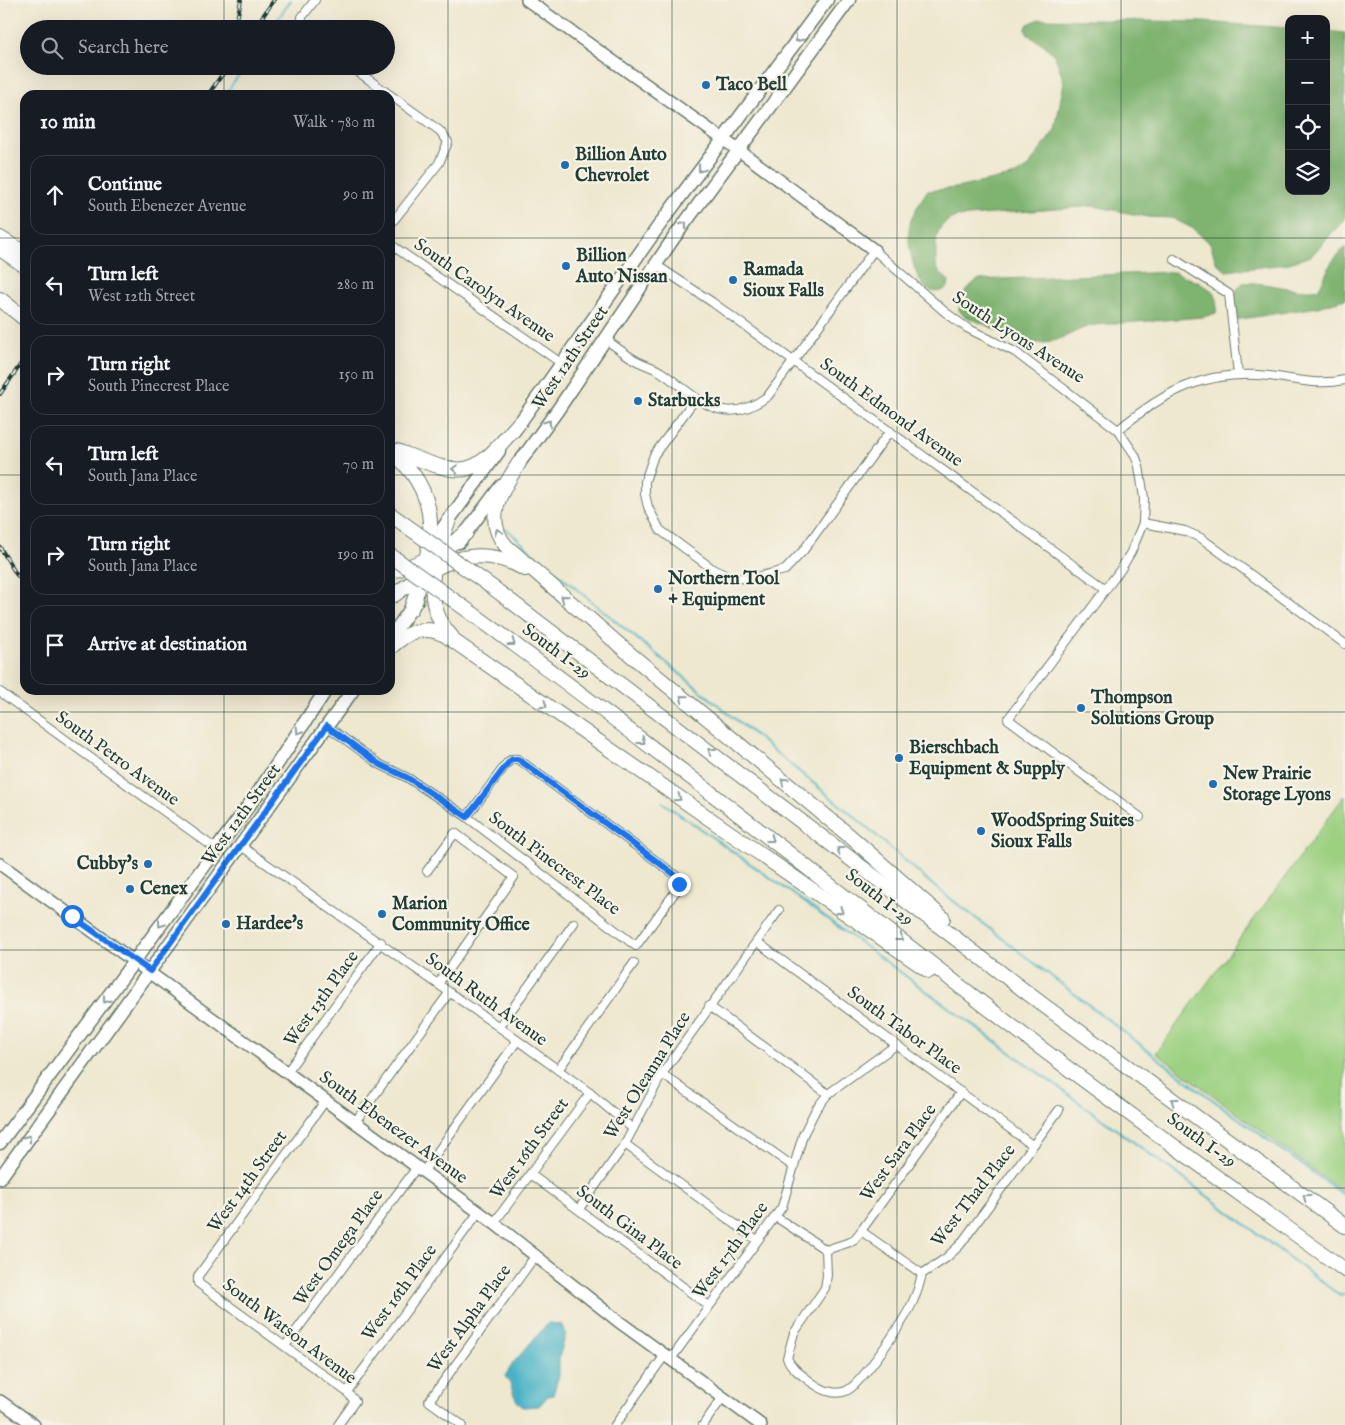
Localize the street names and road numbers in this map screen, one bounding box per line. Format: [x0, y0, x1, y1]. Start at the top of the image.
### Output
street label: South Carolyn Avenue [409, 234, 559, 348]
street label: South Lyons Avenue [947, 287, 1089, 389]
street label: West 12th Street [528, 302, 614, 414]
street label: South Edmond Avenue [815, 353, 967, 473]
street label: South I-29 [517, 619, 595, 685]
street label: South Petro Avenue [50, 706, 184, 812]
street label: West 12th Street [197, 759, 287, 871]
street label: South Pinecrest Place [484, 807, 624, 921]
street label: South I-29 [840, 864, 918, 932]
street label: West 13th Place [279, 946, 365, 1052]
street label: South Ruth Avenue [420, 948, 552, 1052]
street label: South Tabor Place [842, 982, 966, 1080]
street label: West Oleanna Place [599, 1008, 697, 1144]
street label: South Ebenezer Avenue [314, 1066, 472, 1190]
street label: West 16th Street [486, 1094, 574, 1204]
street label: West Sara Place [856, 1100, 942, 1206]
street label: South I-29 [1162, 1108, 1240, 1174]
street label: West 14th Street [203, 1126, 293, 1238]
street label: West Thad Place [927, 1140, 1021, 1252]
street label: South Gina Place [571, 1180, 687, 1276]
street label: West Omega Place [289, 1185, 389, 1311]
street label: West 17th Place [688, 1198, 774, 1304]
street label: West 16th Place [357, 1240, 443, 1346]
street label: West Alpha Place [423, 1260, 517, 1378]
street label: South Watson Avenue [217, 1274, 361, 1390]

